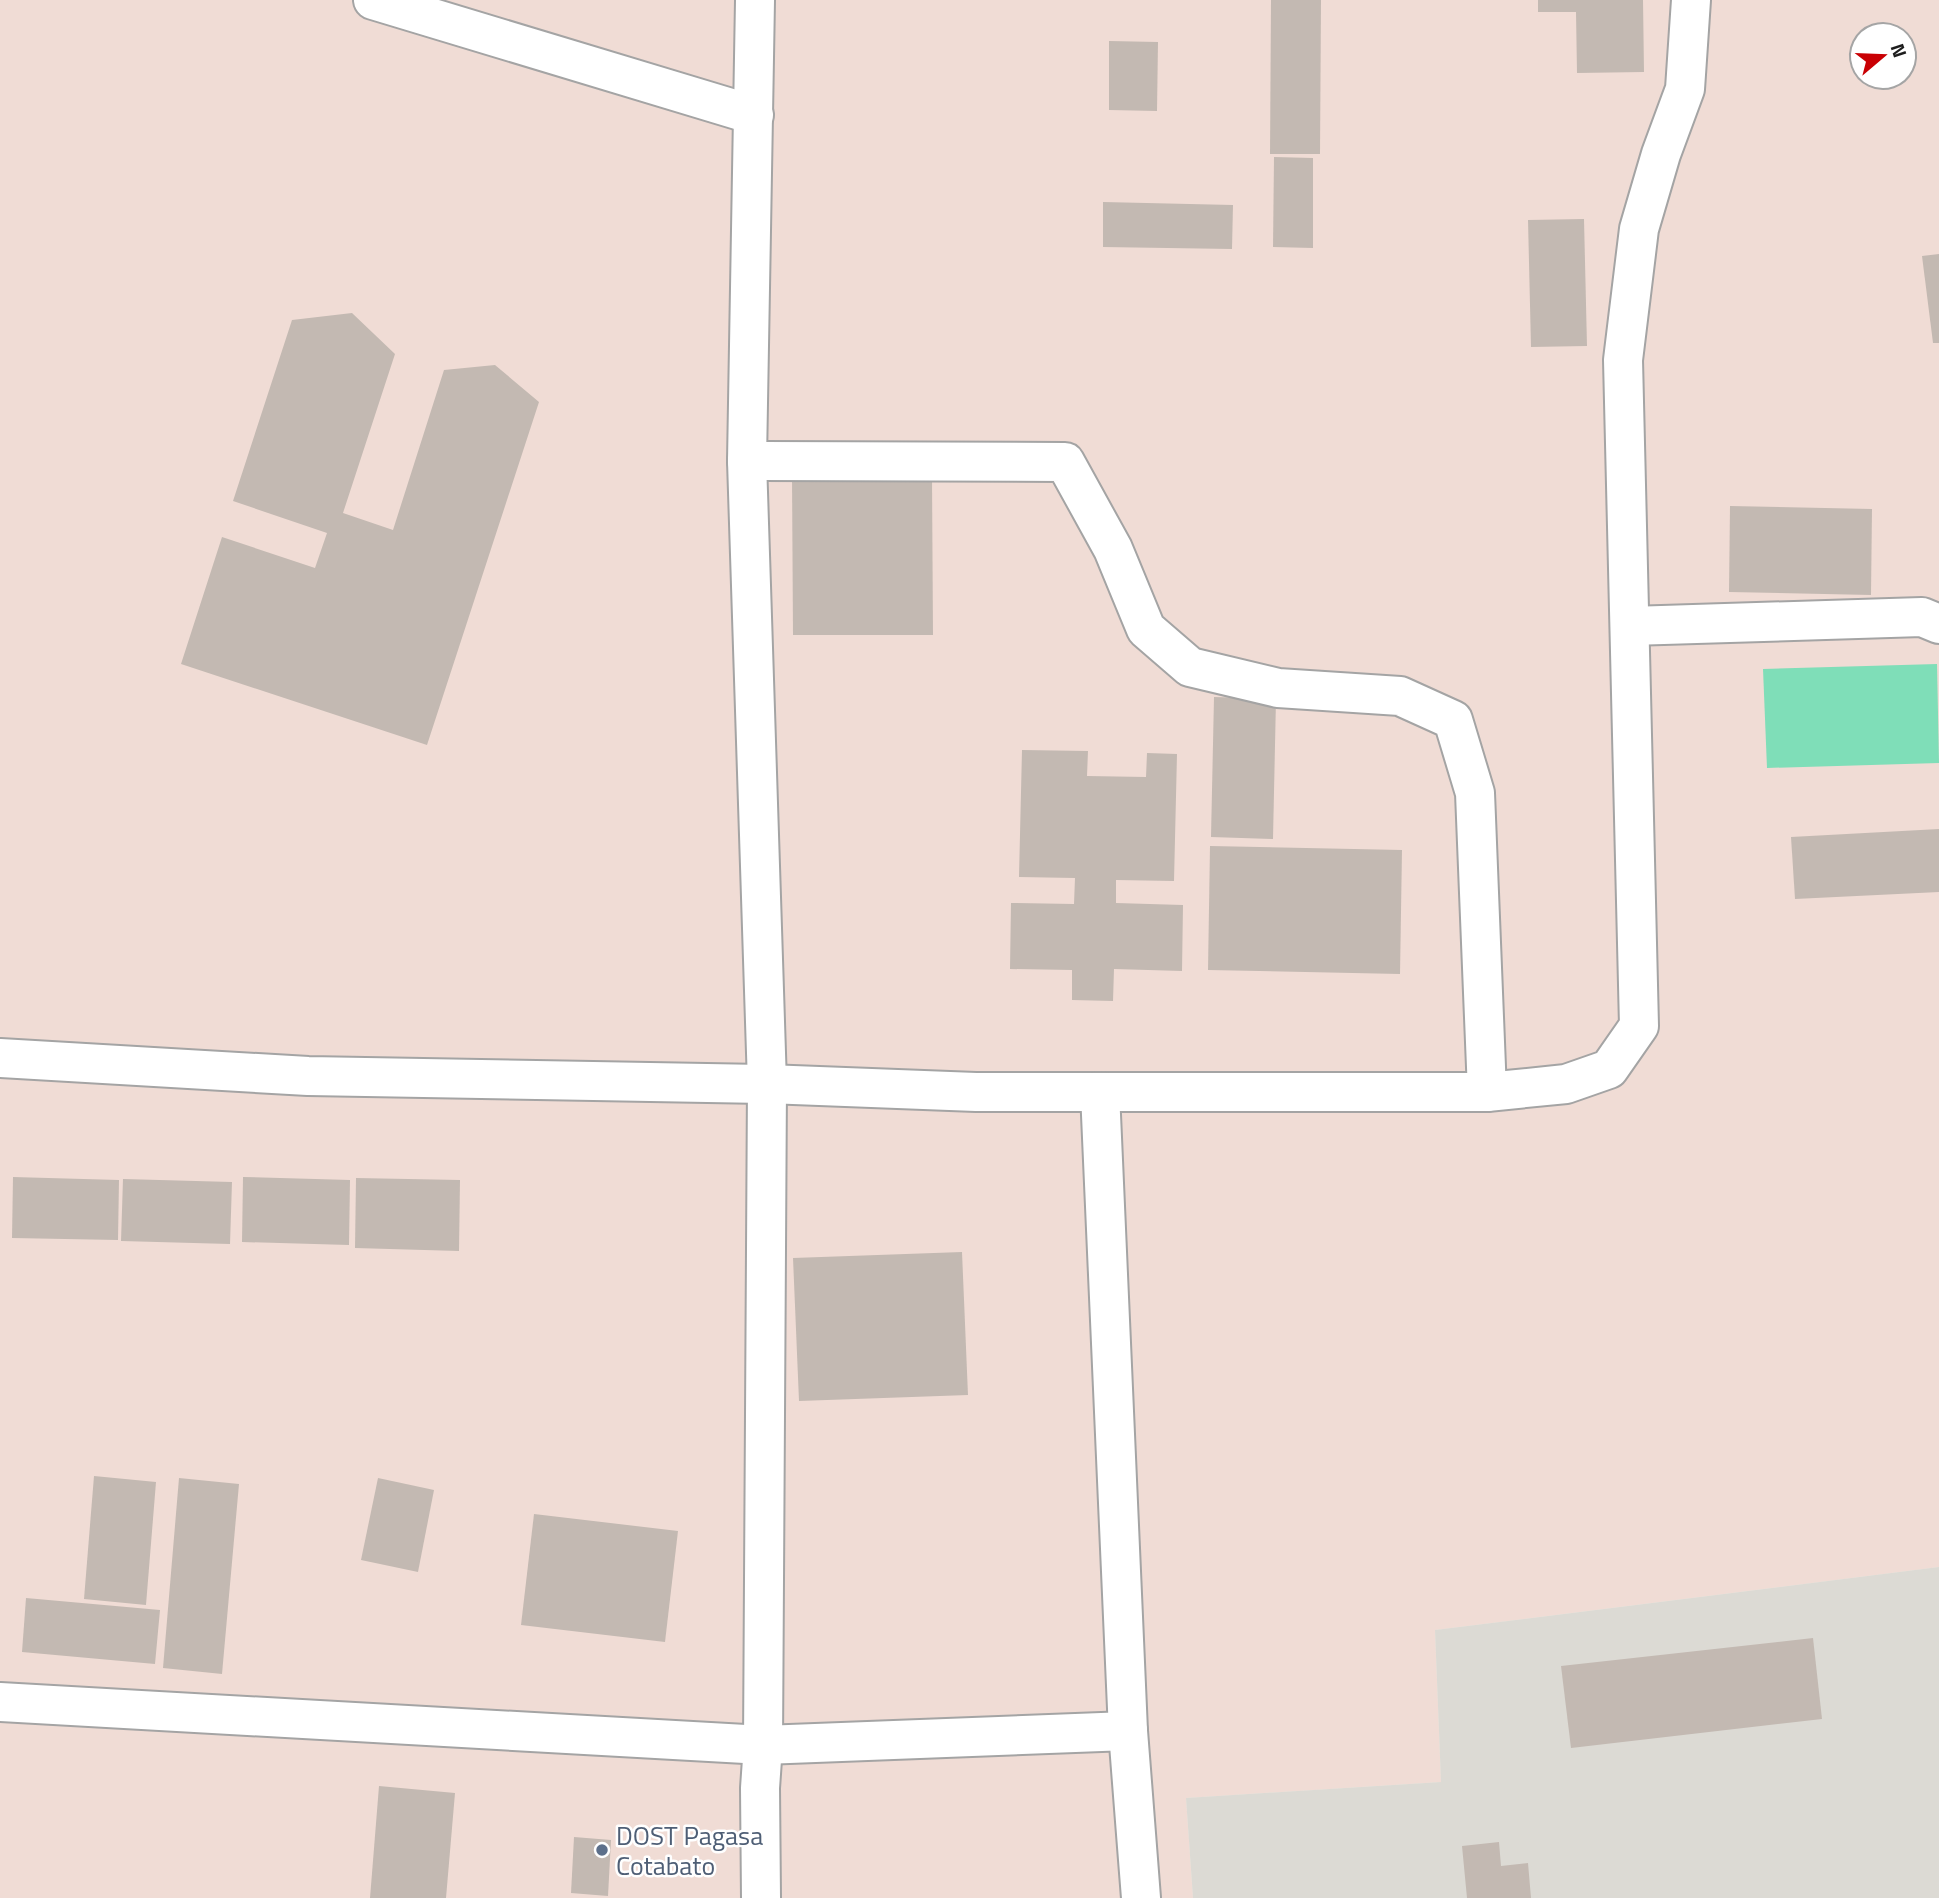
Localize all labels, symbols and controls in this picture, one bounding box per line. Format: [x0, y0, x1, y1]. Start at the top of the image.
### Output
north arrow [1848, 21, 1918, 91]
text: N [1884, 39, 1915, 61]
place label: DOST Pagasa Cotabato [616, 1816, 763, 1885]
marker: DOST Pagasa Cotabato [594, 1842, 610, 1858]

